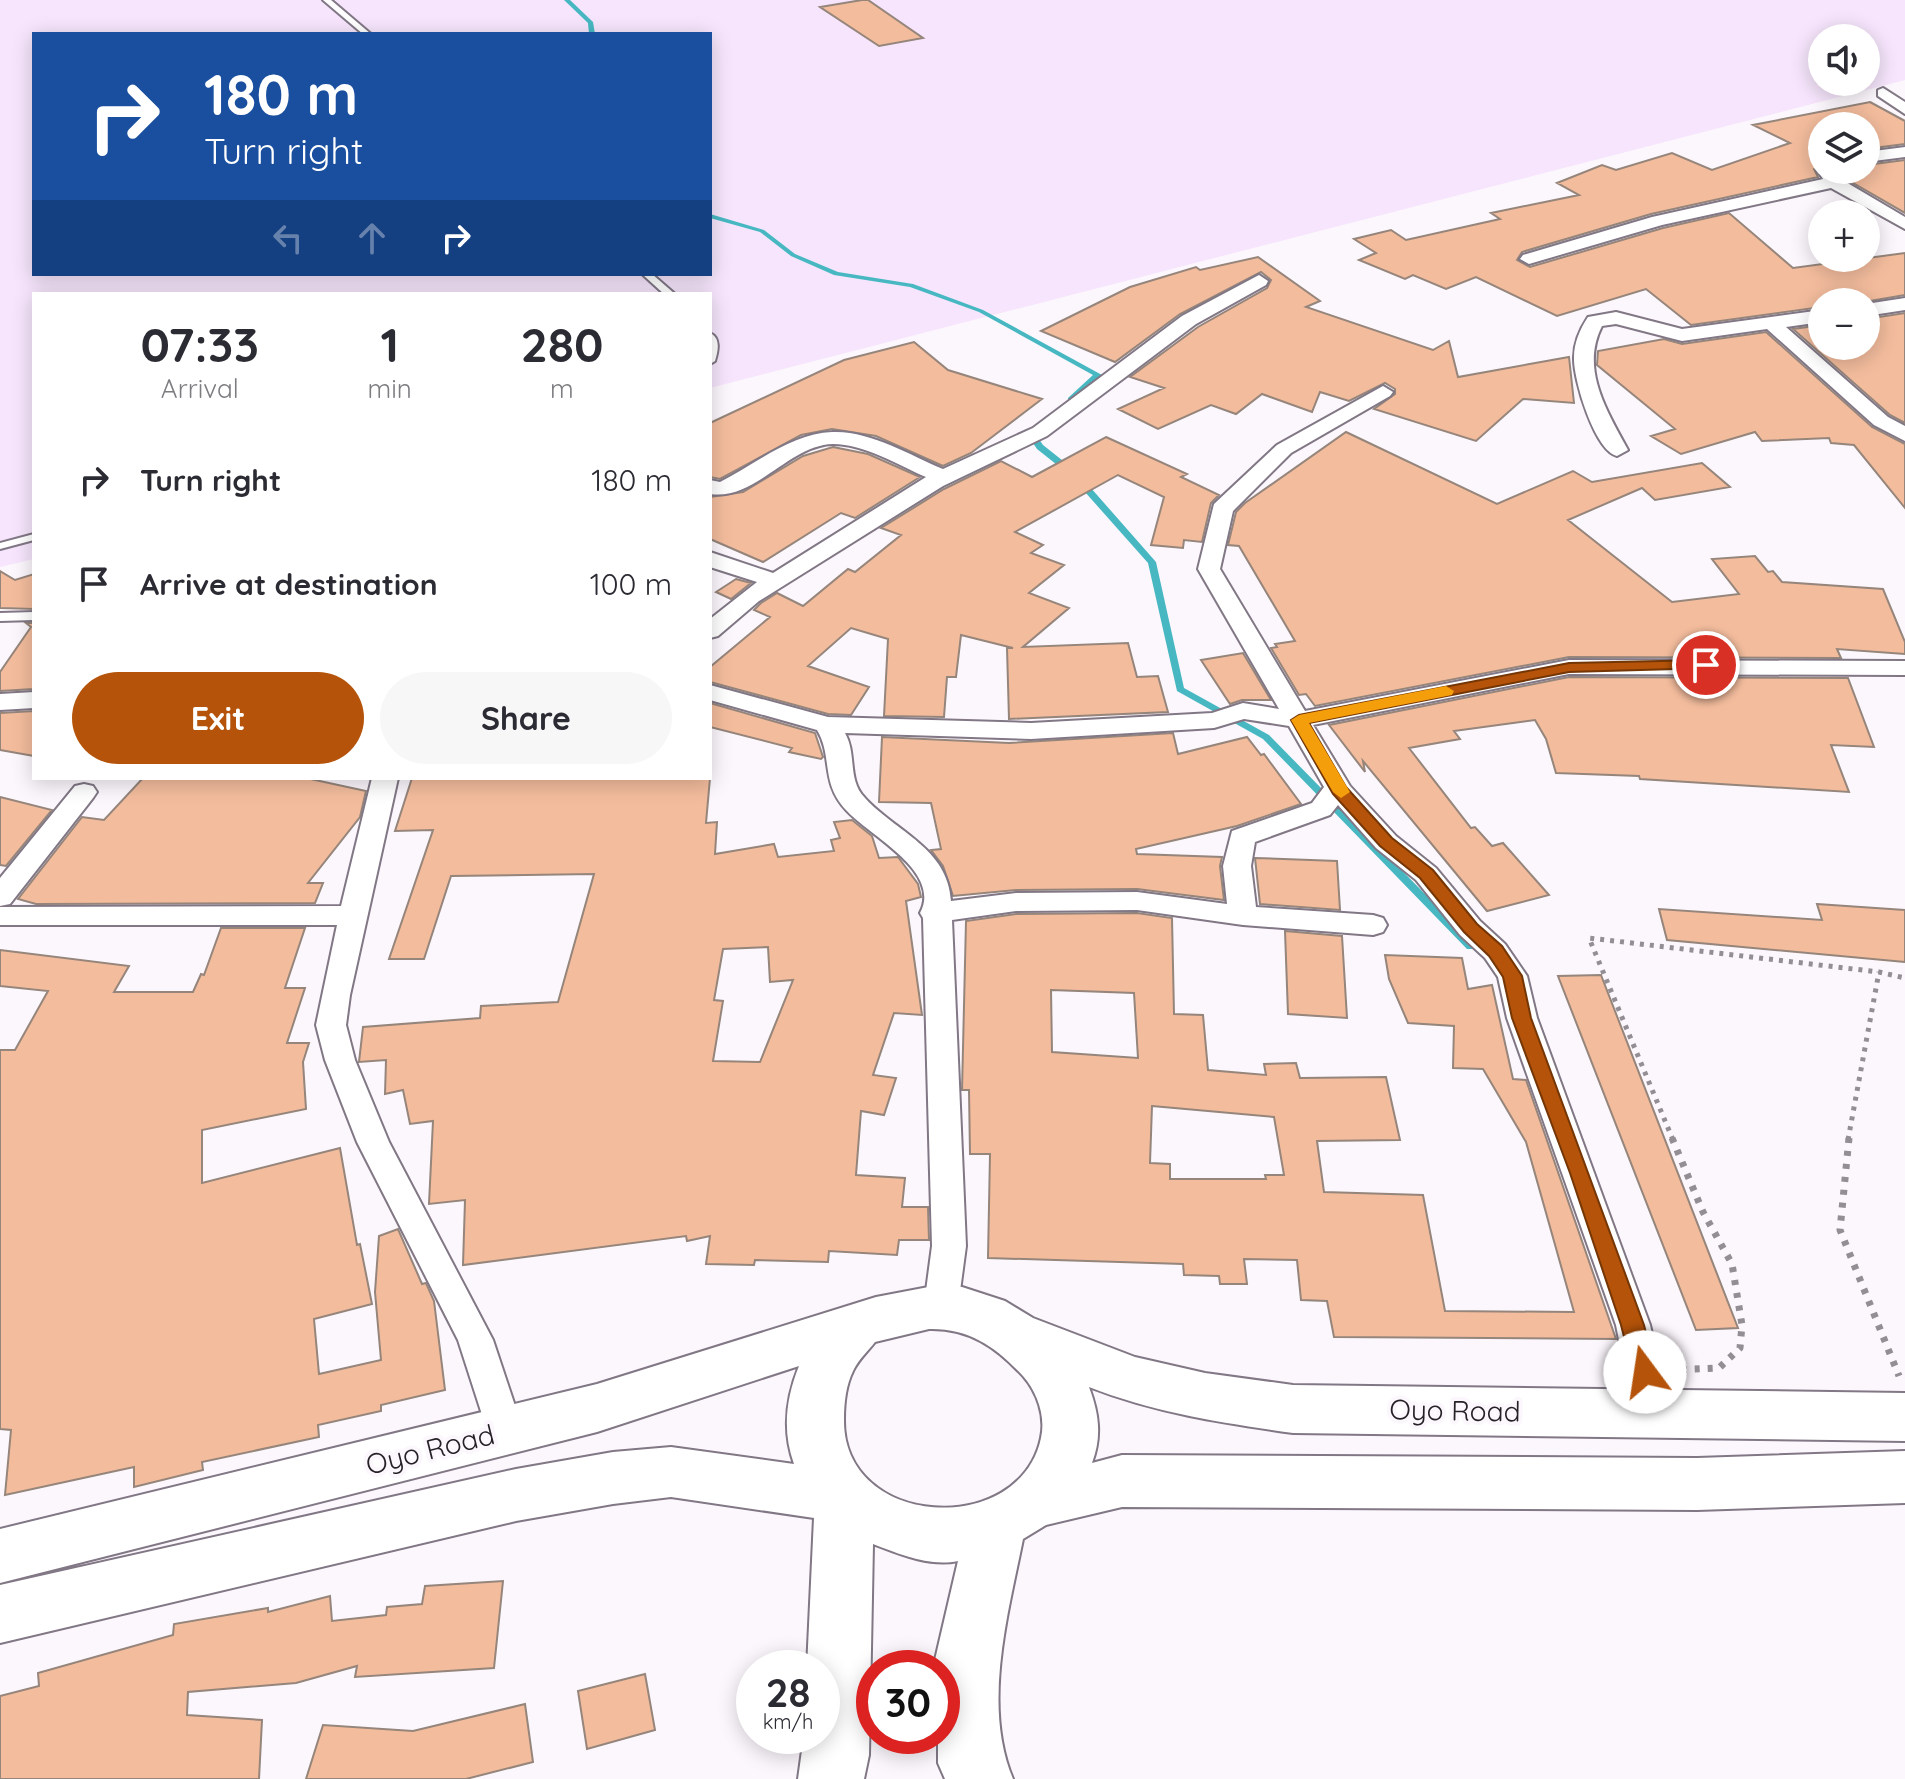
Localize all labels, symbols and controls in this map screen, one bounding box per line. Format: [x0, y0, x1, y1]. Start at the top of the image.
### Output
map controls [1808, 24, 1880, 360]
button: sound [1808, 24, 1880, 96]
text: 180 m [204, 59, 358, 129]
icon: right [72, 64, 176, 168]
button: layers [1808, 112, 1880, 184]
text: Turn right [204, 128, 363, 173]
button: + [1808, 200, 1880, 272]
icon: left [266, 216, 310, 260]
icon: ahead [350, 216, 394, 260]
icon: right [434, 216, 478, 260]
button: − [1808, 288, 1880, 360]
text: 07:33 [141, 314, 259, 374]
text: 1 [380, 314, 399, 374]
text: 280 [520, 314, 603, 374]
text: Arrival [161, 372, 239, 405]
text: min [368, 372, 412, 405]
text: m [550, 372, 574, 405]
icon: right [72, 458, 116, 502]
text: Turn right [140, 461, 281, 499]
text: 180 m [591, 461, 672, 499]
icon: arrive [72, 562, 116, 606]
text: Arrive at destination [140, 565, 438, 603]
text: 100 m [590, 565, 672, 603]
pin [1672, 631, 1740, 699]
icon: arrive [1684, 643, 1728, 687]
button: Exit [72, 672, 364, 764]
button: Share [380, 672, 672, 764]
position arrow [1603, 1330, 1687, 1414]
street label: Oyo Road [1389, 1391, 1521, 1429]
street label: Oyo Road [362, 1416, 498, 1482]
speed limit sign: 30 [856, 1650, 960, 1754]
text: 28 [766, 1667, 810, 1717]
text: km/h [763, 1709, 813, 1734]

